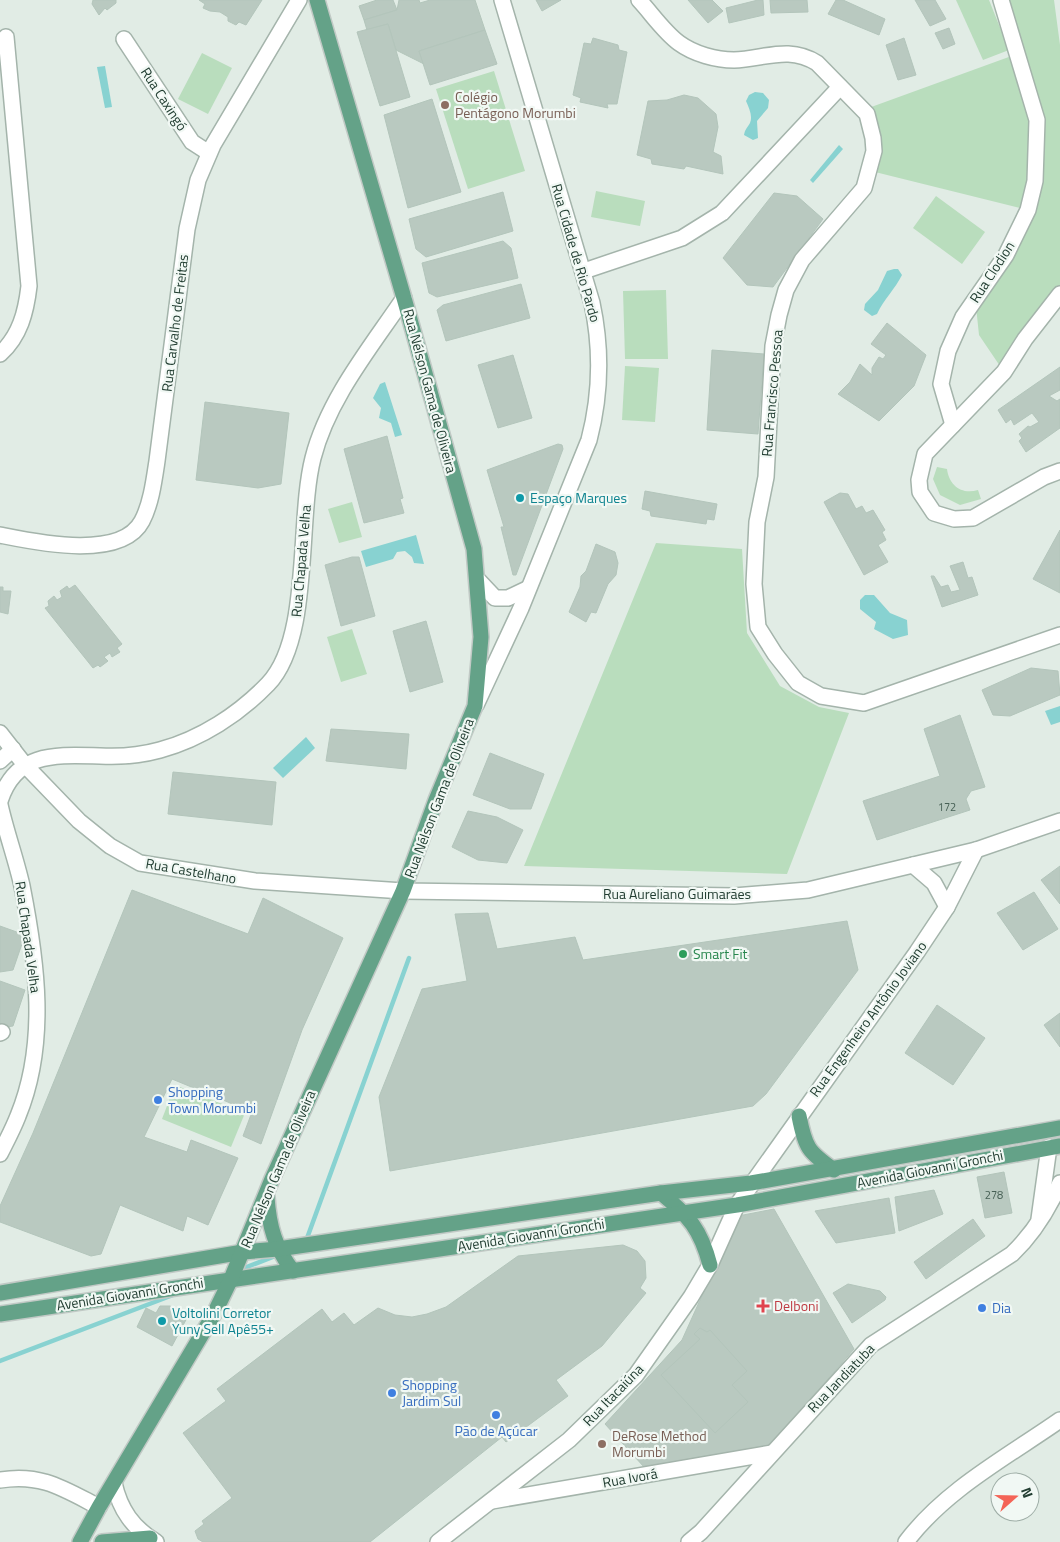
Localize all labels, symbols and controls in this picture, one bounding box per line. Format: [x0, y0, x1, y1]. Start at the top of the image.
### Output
street label: Rua Caxingó [136, 63, 193, 135]
place label: Colégio Pentágono Morumbi [455, 86, 576, 123]
marker: Colégio Pentágono Morumbi [439, 99, 451, 111]
street label: Rua Cidade de Rio Pardo [547, 181, 606, 325]
street label: Rua Clodion [964, 237, 1019, 307]
street label: Rua Carvalho de Freitas [156, 253, 193, 393]
street label: Rua Nélson Gama de Oliveira [398, 306, 463, 475]
street label: Rua Francisco Pessoa [755, 329, 788, 457]
place label: Espaço Marques [530, 487, 627, 508]
marker: Espaço Marques [514, 492, 526, 504]
street label: Rua Chapada Velha [285, 504, 316, 618]
street label: Rua Nélson Gama de Oliveira [398, 715, 479, 881]
house number: 172 [938, 799, 956, 815]
street label: Rua Castelhano [144, 852, 238, 889]
street label: Rua Chapada Velha [10, 880, 47, 994]
street label: Rua Aureliano Guimarães [603, 883, 751, 904]
street label: Rua Engenheiro Antônio Joviano [804, 936, 931, 1101]
place label: Smart Fit [693, 943, 748, 964]
marker: Smart Fit [677, 948, 689, 960]
place label: Shopping Town Morumbi [168, 1081, 256, 1118]
street label: Rua Nélson Gama de Oliveira [235, 1087, 320, 1251]
marker: Shopping Town Morumbi [152, 1094, 164, 1106]
street label: Avenida Giovanni Gronchi [855, 1144, 1005, 1193]
house number: 278 [985, 1187, 1003, 1203]
street label: Avenida Giovanni Gronchi [456, 1213, 606, 1256]
street label: Avenida Giovanni Gronchi [55, 1272, 205, 1315]
place label: Delboni [774, 1295, 819, 1316]
place label: Dia [992, 1297, 1011, 1318]
marker: Delboni [756, 1299, 770, 1313]
place label: Voltolini Corretor Yuny Sell Apê55+ [172, 1302, 274, 1339]
marker: Dia [976, 1302, 988, 1314]
marker: Voltolini Corretor Yuny Sell Apê55+ [156, 1315, 168, 1327]
street label: Rua Jandiatuba [802, 1338, 879, 1417]
street label: Rua Itacaiúna [577, 1359, 648, 1431]
place label: Shopping Jardim Sul [402, 1374, 461, 1411]
marker: Shopping Jardim Sul [386, 1387, 398, 1399]
marker: Pão de Açúcar [490, 1409, 502, 1421]
place label: Pão de Açúcar [454, 1420, 538, 1441]
place label: DeRose Method Morumbi [612, 1425, 707, 1462]
marker: DeRose Method Morumbi [596, 1438, 608, 1450]
street label: Rua Ivorá [601, 1462, 659, 1493]
north arrow [990, 1472, 1040, 1522]
text: N [1016, 1484, 1039, 1501]

